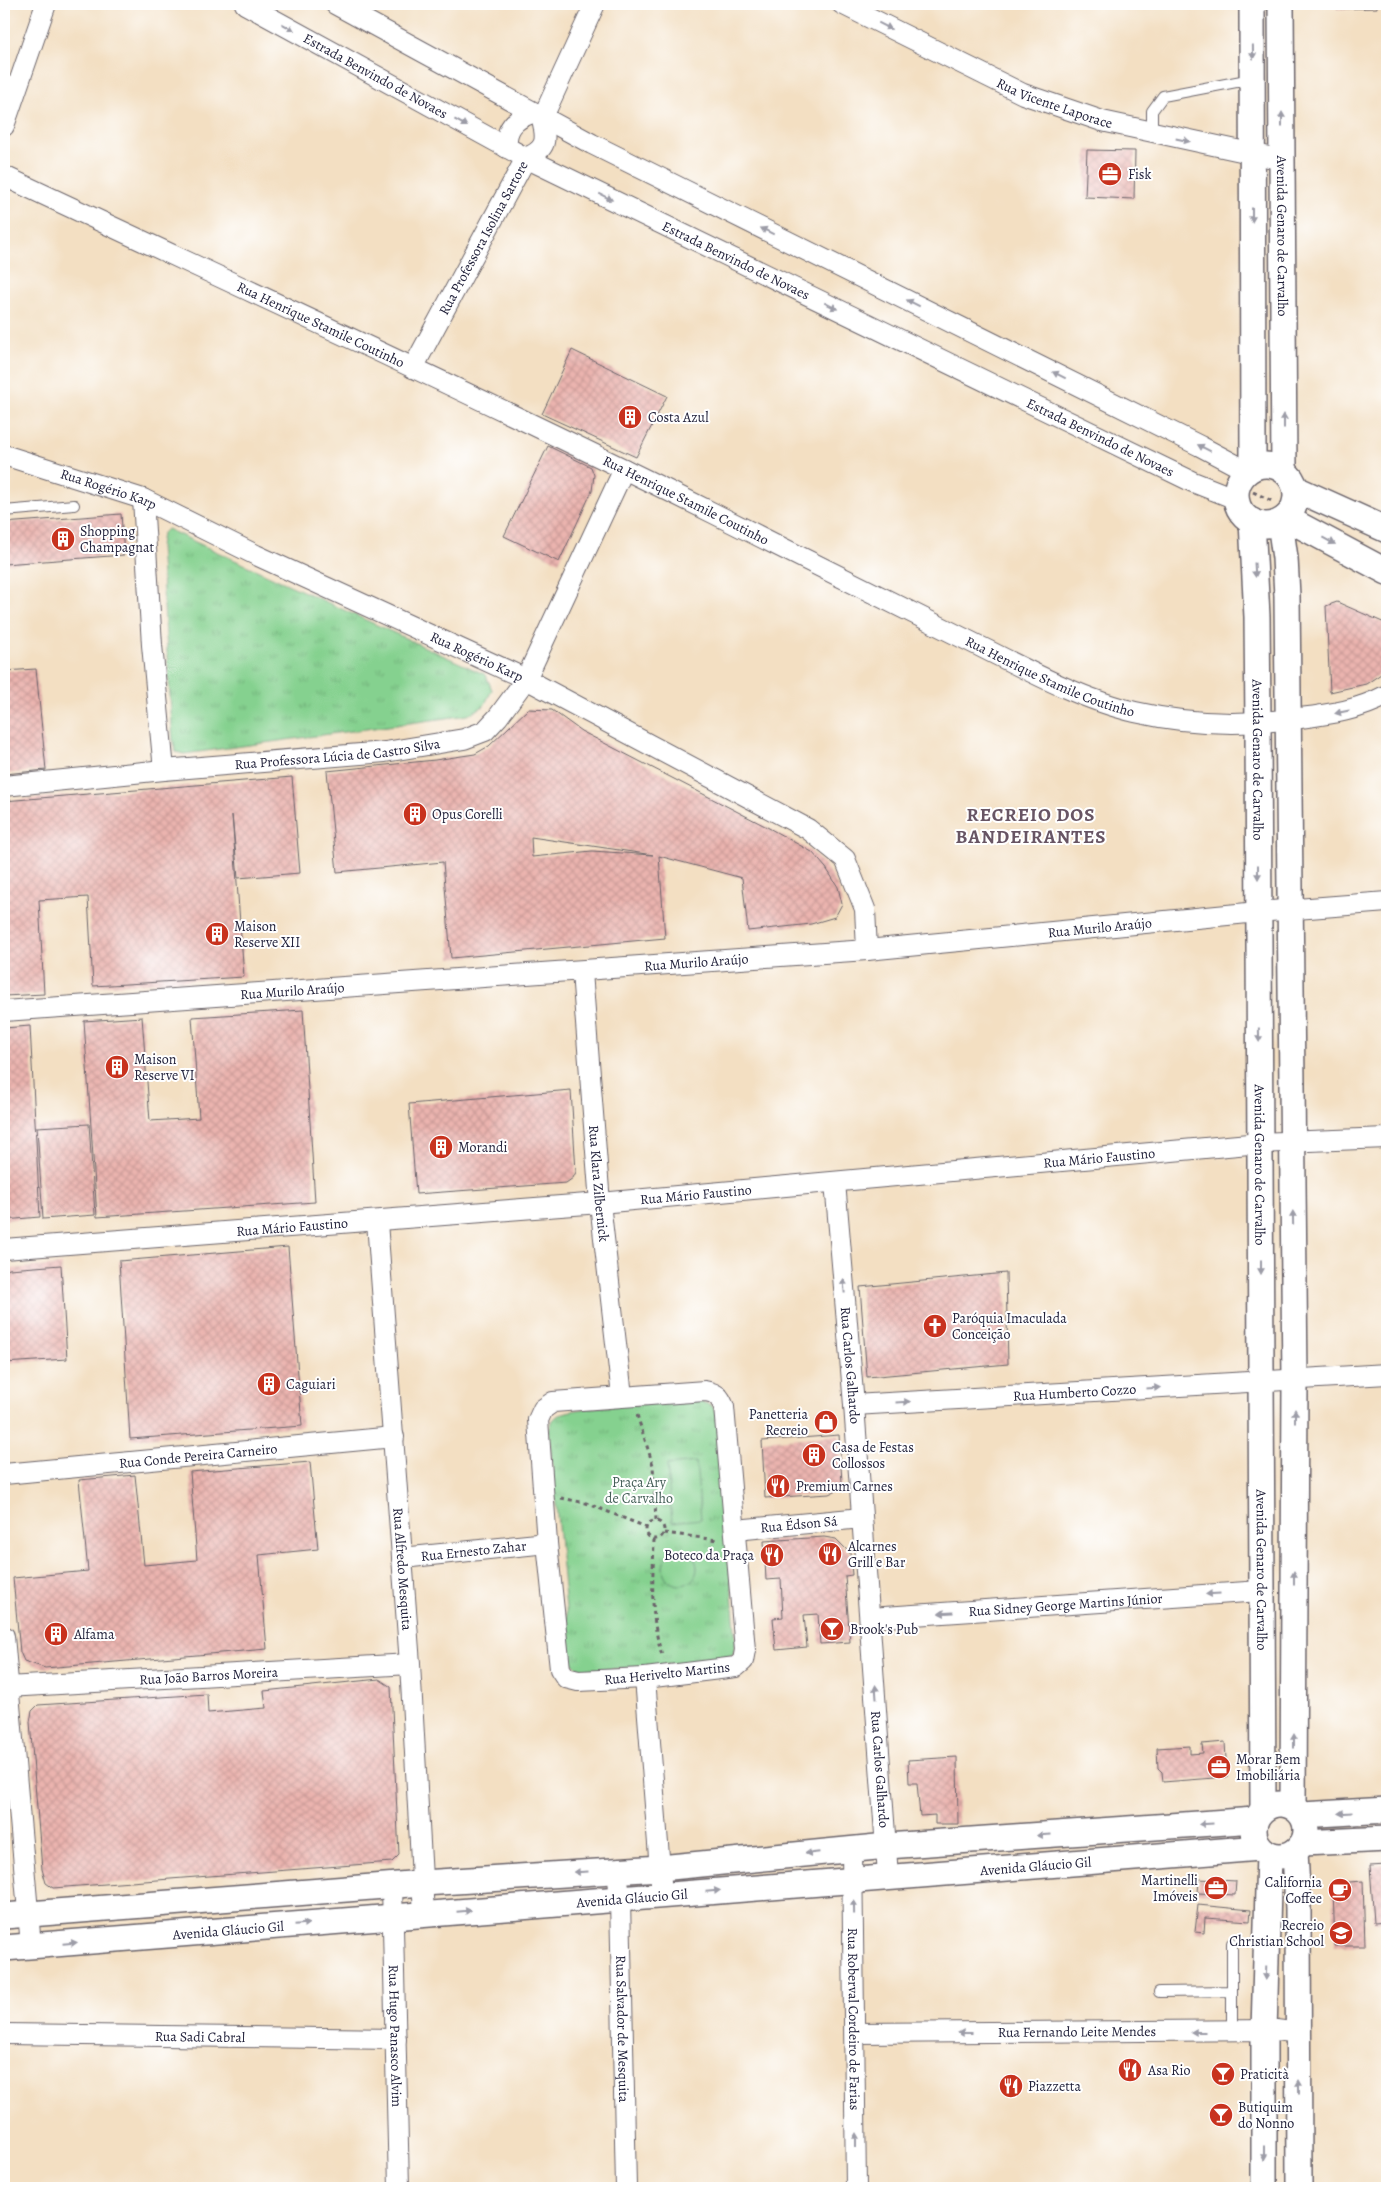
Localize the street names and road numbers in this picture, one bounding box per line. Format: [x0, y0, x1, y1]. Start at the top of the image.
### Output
street label: Estrada Benvindo de Novaes [300, 29, 451, 123]
street label: Rua Vicente Laporace [993, 73, 1114, 133]
street label: Avenida Genaro de Carvalho [1272, 154, 1292, 317]
street label: Rua Professora Isolina Sartore [434, 158, 533, 318]
street label: Estrada Benvindo de Novaes [659, 217, 813, 304]
street label: Rua Henrique Stamile Coutinho [234, 277, 408, 372]
street label: Estrada Benvindo de Novaes [1023, 394, 1177, 481]
street label: Rua Henrique Stamile Coutinho [600, 451, 772, 550]
street label: Rua Rogério Karp [58, 464, 160, 514]
street label: Rua Rogério Karp [427, 627, 526, 687]
street label: Rua Henrique Stamile Coutinho [962, 632, 1137, 722]
street label: Avenida Genaro de Carvalho [1248, 678, 1268, 841]
street label: Rua Professora Lúcia de Castro Silva [234, 734, 442, 774]
street label: Rua Murilo Araújo [1047, 913, 1153, 942]
street label: Rua Murilo Araújo [644, 949, 749, 976]
street label: Rua Murilo Araújo [240, 978, 345, 1004]
street label: Avenida Genaro de Carvalho [1250, 1083, 1269, 1245]
street label: Rua Klara Zilbernick [584, 1124, 613, 1243]
street label: Rua Mário Faustino [1043, 1144, 1156, 1173]
street label: Rua Mário Faustino [639, 1180, 752, 1209]
street label: Rua Mário Faustino [236, 1213, 349, 1241]
street label: Rua Carlos Galhardo [836, 1306, 864, 1425]
street label: Rua Humberto Cozzo [1013, 1380, 1137, 1406]
street label: Rua Conde Pereira Carneiro [118, 1439, 278, 1473]
street label: Avenida Genaro de Carvalho [1252, 1488, 1271, 1650]
street label: Rua Alfredo Mesquita [388, 1507, 417, 1632]
street label: Rua Édson Sá [759, 1511, 839, 1538]
street label: Rua Ernesto Zahar [420, 1536, 528, 1566]
street label: Rua Sidney George Martins Júnior [968, 1589, 1164, 1621]
street label: Rua Herivelto Martins [603, 1657, 731, 1690]
street label: Rua João Barros Moreira [139, 1663, 279, 1689]
street label: Rua Carlos Galhardo [866, 1710, 893, 1829]
street label: Avenida Gláucio Gil [978, 1852, 1093, 1880]
street label: Avenida Gláucio Gil [575, 1885, 689, 1912]
street label: Avenida Gláucio Gil [171, 1917, 285, 1945]
street label: Rua Roberval Cordeiro de Farias [843, 1928, 864, 2110]
street label: Rua Salvador de Mesquita [611, 1955, 633, 2103]
street label: Rua Hugo Panasco Alvim [384, 1965, 406, 2108]
street label: Rua Fernando Leite Mendes [998, 2022, 1156, 2042]
street label: Rua Sadi Cabral [155, 2027, 246, 2047]

